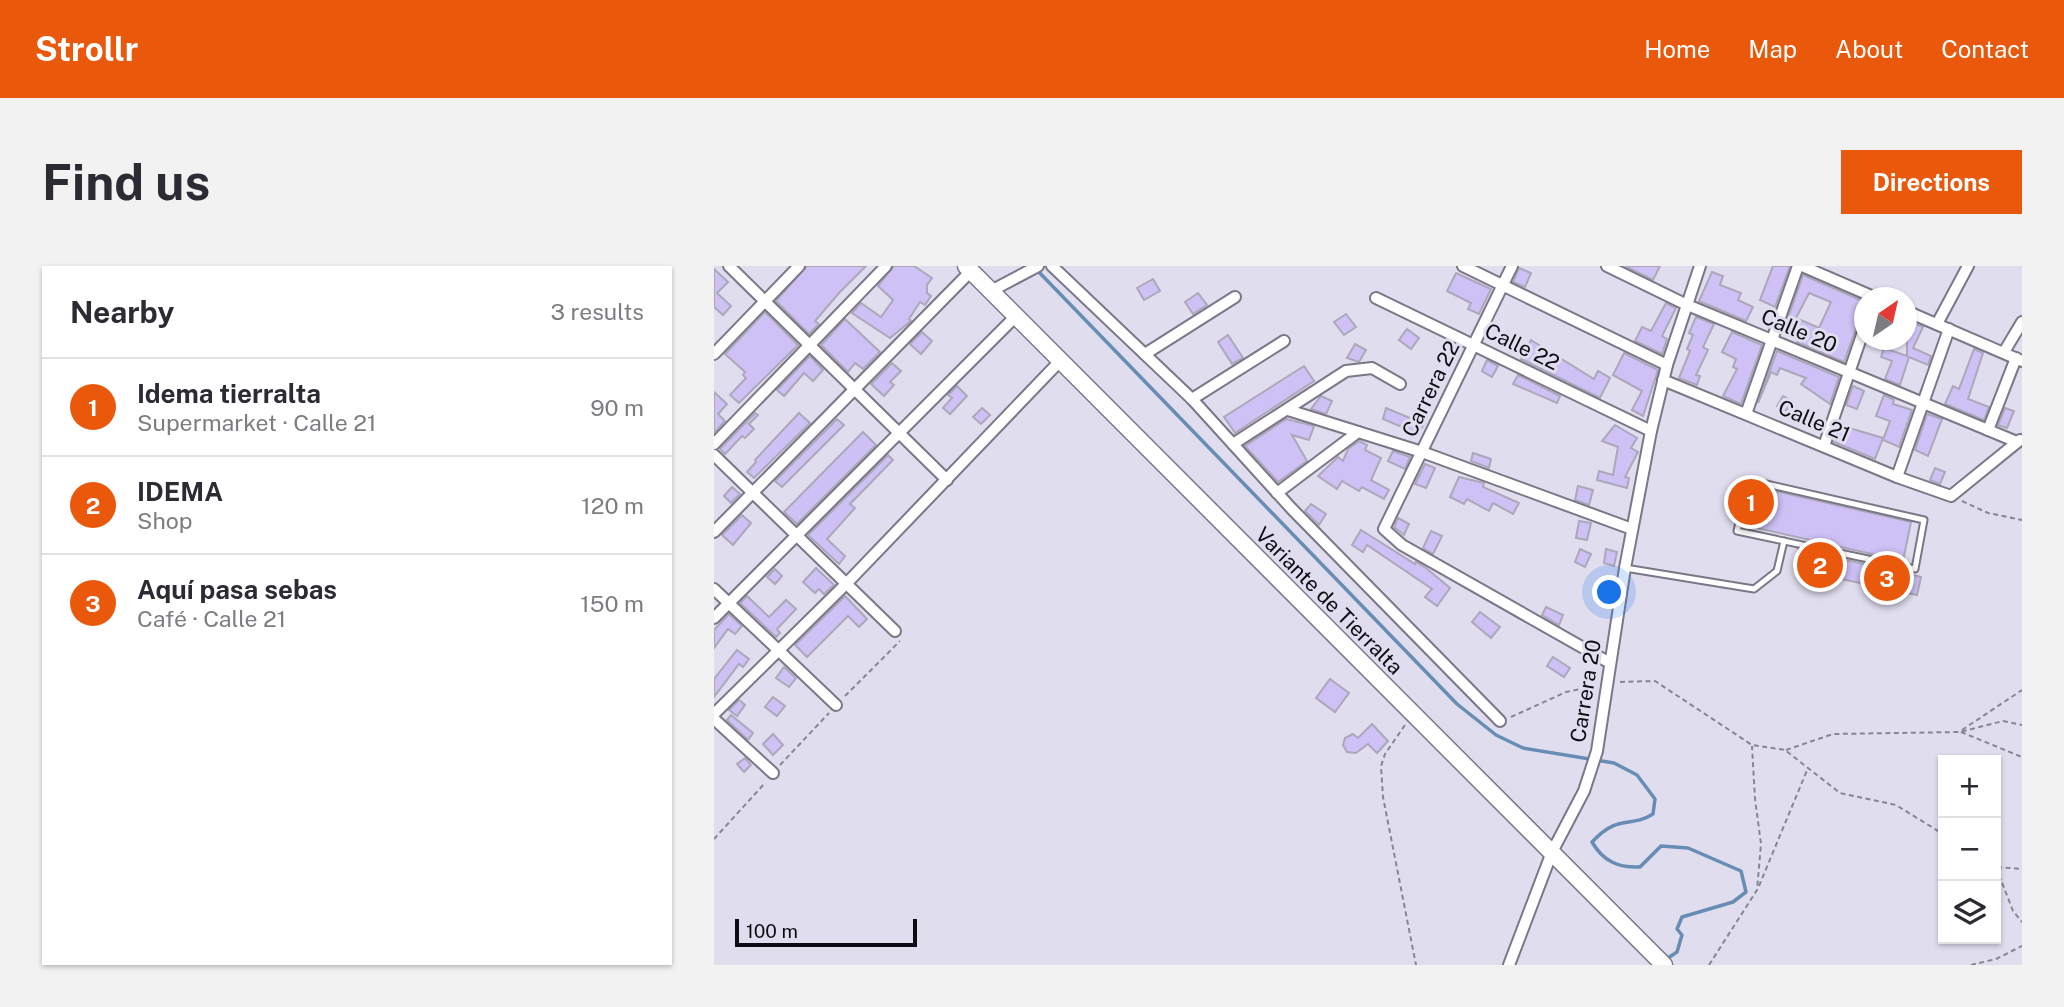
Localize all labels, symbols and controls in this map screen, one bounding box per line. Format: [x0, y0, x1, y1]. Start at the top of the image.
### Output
text: Strollr [35, 30, 138, 68]
text: Home [1644, 35, 1710, 63]
text: Map [1748, 35, 1797, 63]
text: About [1835, 35, 1903, 63]
text: Contact [1941, 35, 2029, 63]
button: Directions [1841, 150, 2022, 214]
text: Find us [42, 153, 210, 211]
north arrow [1854, 287, 1917, 350]
text: Nearby [70, 294, 174, 330]
text: 3 results [550, 298, 644, 325]
street label: Calle 20 [1757, 303, 1841, 358]
street label: Calle 22 [1481, 318, 1564, 375]
street label: Carrera 22 [1397, 337, 1465, 441]
text: Idema tierralta [137, 378, 321, 409]
text: 1 [88, 394, 98, 421]
text: 90 m [590, 394, 644, 421]
street label: Calle 21 [1774, 394, 1854, 447]
text: Supermarket · Calle 21 [137, 409, 376, 436]
text: IDEMA [137, 476, 223, 507]
pin: 1 [1728, 476, 1774, 528]
text: 2 [86, 492, 100, 519]
text: 120 m [581, 492, 644, 519]
text: Shop [137, 507, 192, 534]
street label: Variante de Tierralta [1251, 522, 1408, 679]
pin: 2 [1797, 539, 1843, 591]
pin: 3 [1864, 552, 1910, 604]
text: Aquí pasa sebas [137, 574, 337, 605]
your location [1592, 575, 1626, 609]
text: 3 [85, 590, 101, 617]
text: 150 m [580, 590, 644, 617]
text: Café · Calle 21 [137, 605, 286, 632]
street label: Carrera 20 [1565, 638, 1606, 744]
map controls [1938, 755, 2001, 944]
button: + [1938, 755, 2001, 818]
button: − [1938, 818, 2001, 881]
button: layers [1938, 881, 2001, 944]
scale bar [735, 916, 917, 948]
text: 100 m [746, 920, 798, 942]

